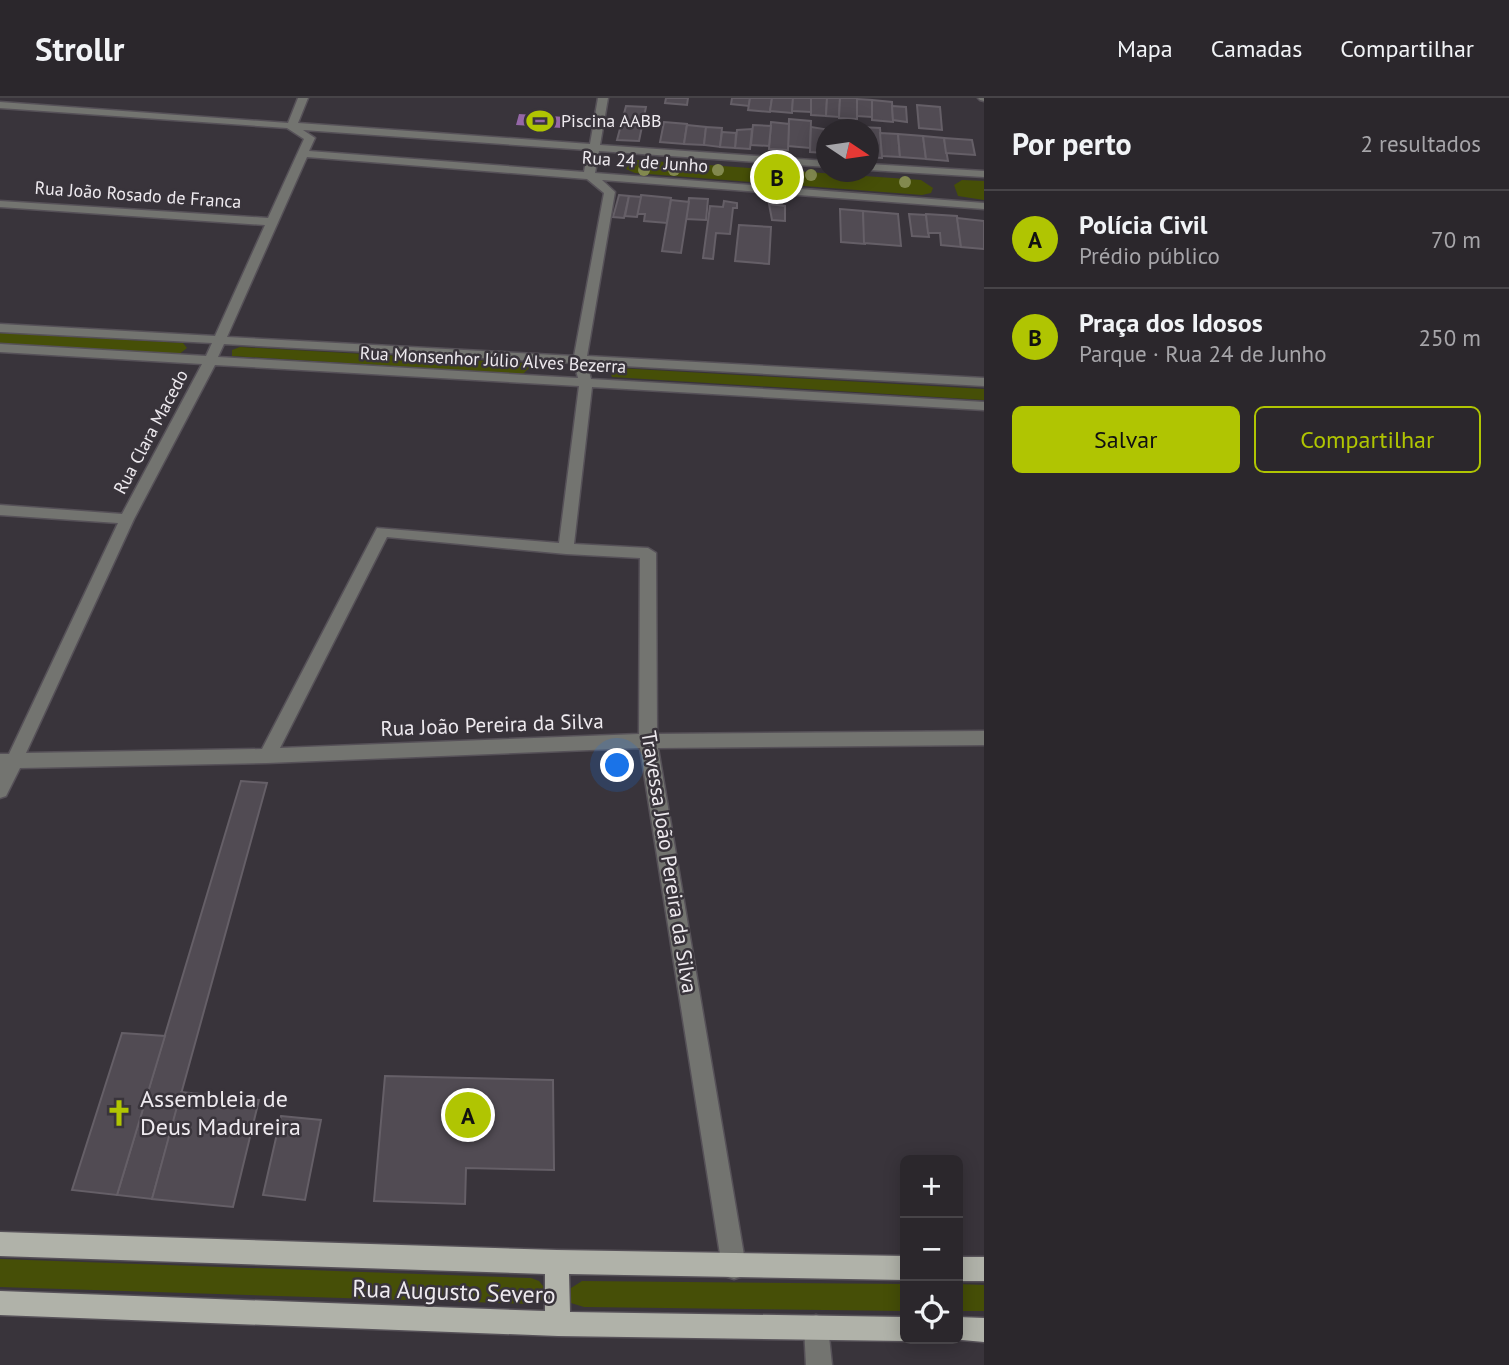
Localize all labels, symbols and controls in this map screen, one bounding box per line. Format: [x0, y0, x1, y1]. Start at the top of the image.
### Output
text: Strollr [35, 27, 124, 70]
text: Mapa [1117, 33, 1173, 64]
text: Camadas [1211, 33, 1302, 64]
text: Compartilhar [1340, 33, 1474, 64]
sports icon: Piscina AABB [525, 106, 555, 136]
place label: Piscina AABB [561, 109, 662, 132]
north arrow [816, 119, 879, 182]
text: Por perto [1012, 124, 1132, 163]
text: 2 resultados [1360, 129, 1481, 158]
street label: Rua 24 de Junho [581, 146, 709, 177]
pin: B [754, 151, 800, 203]
street label: Rua João Rosado de Franca [34, 176, 242, 213]
text: Polícia Civil [1079, 208, 1208, 241]
text: A [1028, 225, 1042, 254]
text: 70 m [1431, 225, 1481, 254]
text: Prédio público [1079, 241, 1220, 270]
text: Praça dos Idosos [1079, 306, 1263, 339]
text: B [1028, 323, 1042, 352]
text: 250 m [1419, 323, 1481, 352]
text: Parque · Rua 24 de Junho [1079, 339, 1327, 368]
street label: Rua Monsenhor Júlio Alves Bezerra [359, 341, 627, 378]
street label: Rua Clara Macedo [108, 366, 193, 498]
button: Salvar [1012, 406, 1240, 473]
button: Compartilhar [1254, 406, 1481, 473]
street label: Rua João Pereira da Silva [380, 707, 604, 742]
street label: Travessa João Pereira da Silva [635, 729, 704, 995]
your location [600, 748, 634, 782]
place label: Assembleia de Deus Madureira [140, 1083, 301, 1142]
pin: A [445, 1089, 491, 1141]
church icon: Assembleia de Deus Madureira [104, 1098, 134, 1128]
map controls [900, 1155, 963, 1344]
button: + [900, 1155, 963, 1218]
button: − [900, 1218, 963, 1281]
street label: Rua Augusto Severo [352, 1272, 556, 1311]
button: locate [900, 1281, 963, 1344]

